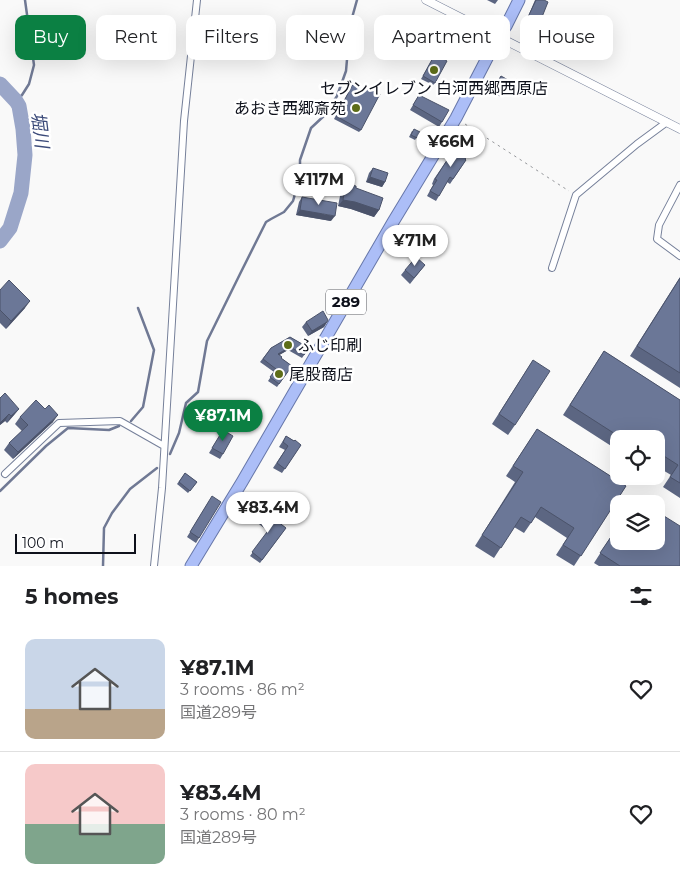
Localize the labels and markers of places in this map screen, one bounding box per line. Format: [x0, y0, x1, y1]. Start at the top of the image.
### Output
marker: セブンイレブン 白河西郷西原店 [428, 64, 440, 76]
place label: セブンイレブン 白河西郷西原店 [320, 79, 548, 98]
place label: あおき西郷斎苑 [234, 99, 346, 118]
marker: あおき西郷斎苑 [350, 102, 362, 114]
pin: ¥66M [421, 126, 481, 168]
pin: ¥117M [284, 164, 354, 206]
pin: ¥71M [385, 224, 445, 267]
place label: ふじ印刷 [298, 336, 362, 355]
marker: ふじ印刷 [282, 339, 294, 351]
place label: 尾股商店 [289, 365, 353, 384]
marker: 尾股商店 [273, 368, 285, 380]
pin: ¥87.1M [182, 400, 264, 442]
pin: ¥83.4M [227, 492, 309, 534]

